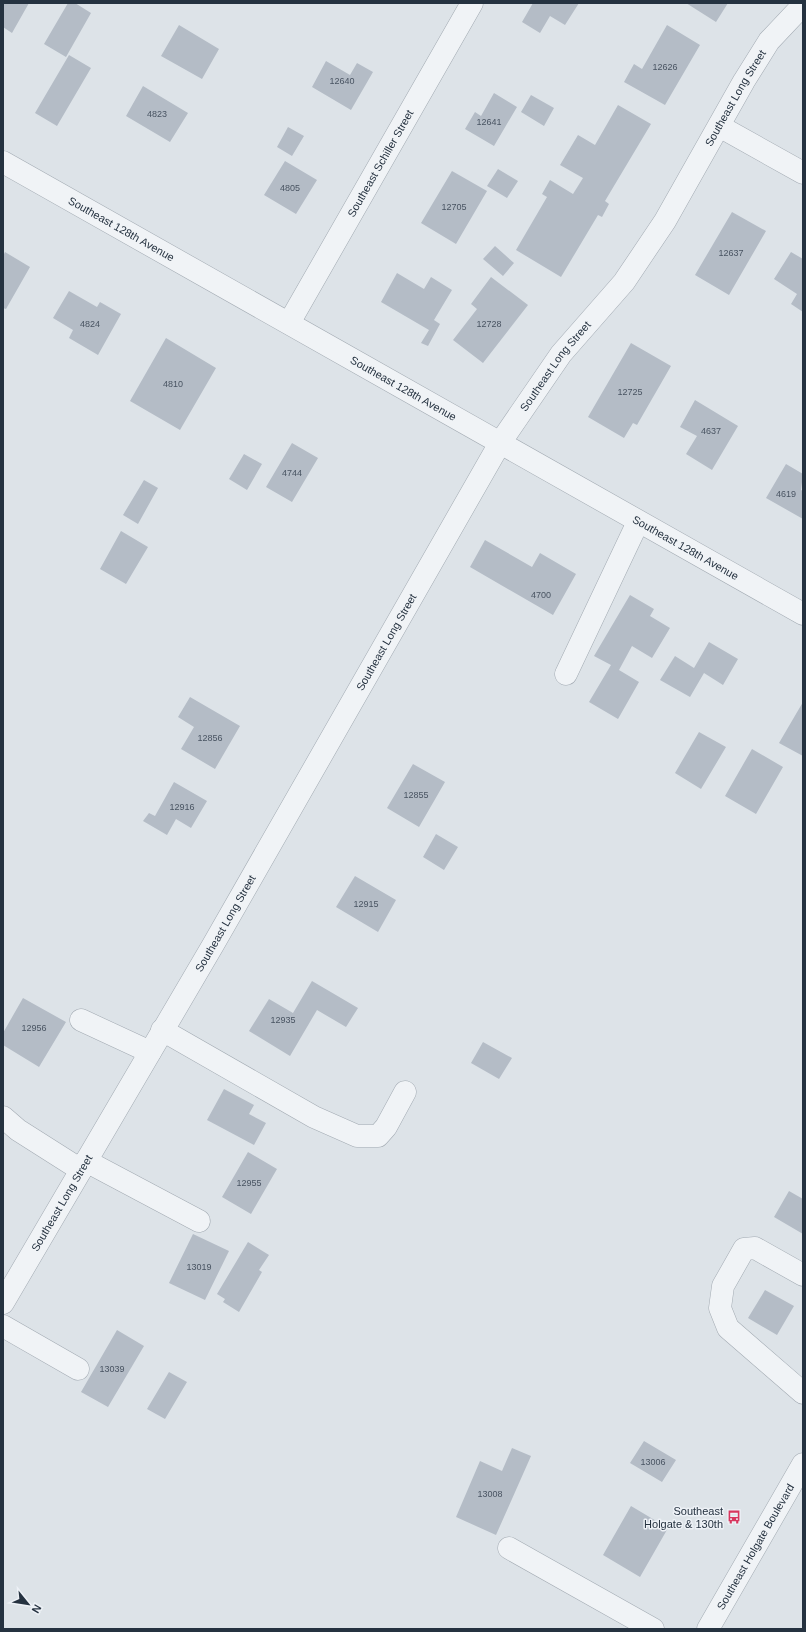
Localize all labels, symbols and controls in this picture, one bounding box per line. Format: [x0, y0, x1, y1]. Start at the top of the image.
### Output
street label: Southeast Long Street [702, 48, 768, 148]
house number: 12626 [652, 62, 678, 72]
house number: 12640 [329, 76, 355, 86]
street label: Southeast Schiller Street [345, 108, 416, 219]
house number: 4823 [147, 109, 167, 119]
house number: 12641 [476, 117, 502, 127]
house number: 4805 [280, 183, 300, 193]
street label: Southeast 128th Avenue [66, 194, 177, 264]
house number: 12705 [441, 202, 467, 212]
house number: 12637 [718, 248, 744, 258]
house number: 4824 [80, 319, 100, 329]
house number: 12728 [476, 319, 502, 329]
street label: Southeast Long Street [518, 319, 593, 413]
street label: Southeast 128th Avenue [348, 354, 459, 423]
house number: 4810 [163, 379, 183, 389]
house number: 12725 [617, 387, 643, 397]
house number: 4637 [701, 426, 721, 436]
house number: 4744 [282, 468, 302, 478]
house number: 4619 [776, 489, 796, 499]
street label: Southeast 128th Avenue [630, 513, 741, 582]
house number: 4700 [531, 590, 551, 600]
street label: Southeast Long Street [354, 592, 419, 693]
house number: 12856 [197, 733, 223, 743]
house number: 12855 [403, 790, 429, 800]
house number: 12916 [169, 802, 195, 812]
street label: Southeast Long Street [193, 873, 258, 974]
house number: 12915 [353, 899, 379, 909]
house number: 12935 [270, 1015, 296, 1025]
house number: 12956 [21, 1023, 47, 1033]
street label: Southeast Long Street [29, 1153, 95, 1253]
house number: 12955 [236, 1178, 262, 1188]
house number: 13019 [186, 1262, 212, 1272]
house number: 13039 [99, 1364, 125, 1374]
house number: 13006 [640, 1457, 666, 1467]
street label: Southeast Holgate Boulevard [714, 1482, 796, 1612]
house number: 13008 [477, 1489, 503, 1499]
place label: Southeast Holgate & 130th [644, 1505, 723, 1530]
bus stop icon: Southeast Holgate & 130th [726, 1509, 742, 1525]
north arrow [8, 1584, 48, 1624]
text: N [29, 1603, 44, 1615]

